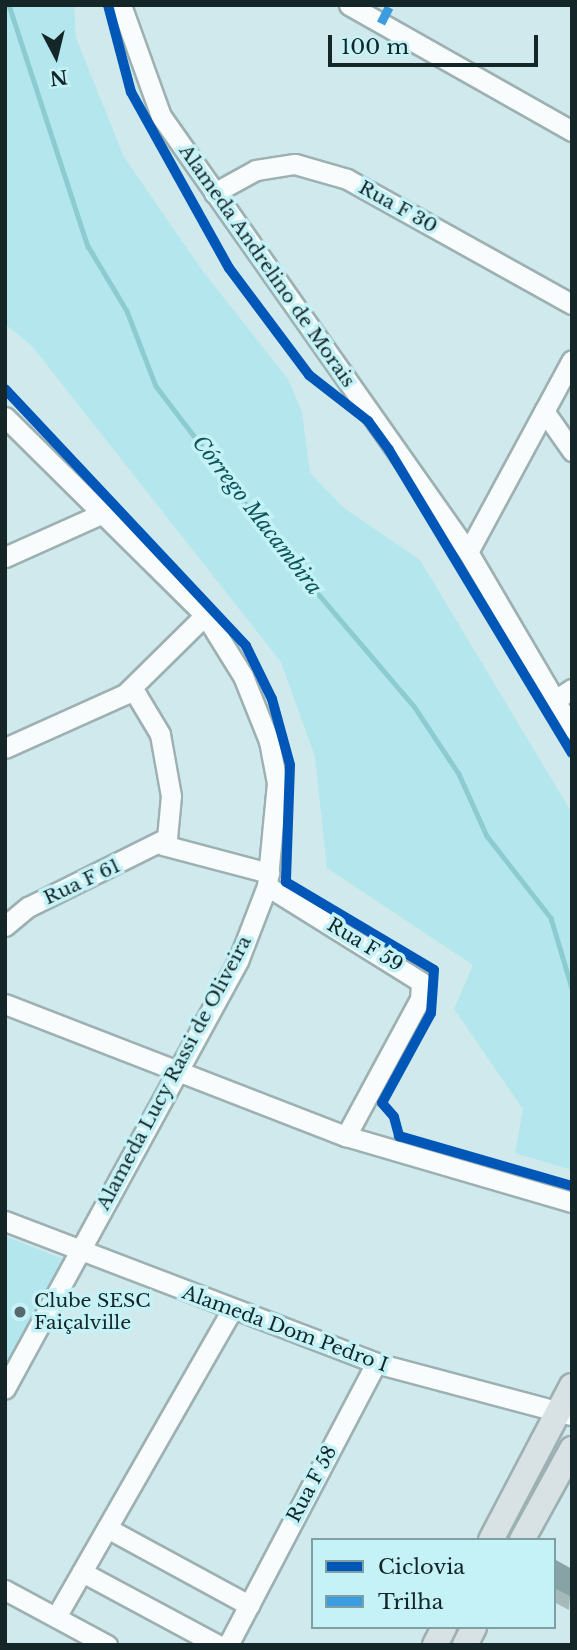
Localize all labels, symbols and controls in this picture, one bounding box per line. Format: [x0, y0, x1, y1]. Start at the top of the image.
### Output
north arrow [21, 21, 91, 91]
scale bar [332, 21, 542, 65]
text: 100 m [341, 34, 409, 60]
text: N [48, 65, 69, 90]
street label: Alameda Andrelino de Morais [174, 140, 360, 392]
street label: Rua F 30 [354, 176, 442, 238]
water label: Córrego Macambira [187, 430, 327, 600]
street label: Rua F 61 [40, 854, 124, 910]
street label: Rua F 59 [323, 913, 407, 977]
street label: Alameda Lucy Rassi de Oliveira [92, 932, 256, 1214]
street label: Alameda Dom Pedro I [179, 1281, 391, 1377]
place label: Clube SESC Faiçalville [34, 1290, 150, 1334]
marker: Clube SESC Faiçalville [12, 1304, 28, 1320]
street label: Rua F 58 [282, 1441, 342, 1527]
legend [311, 1538, 556, 1629]
text: Ciclovia [378, 1554, 465, 1580]
text: Trilha [378, 1589, 443, 1615]

